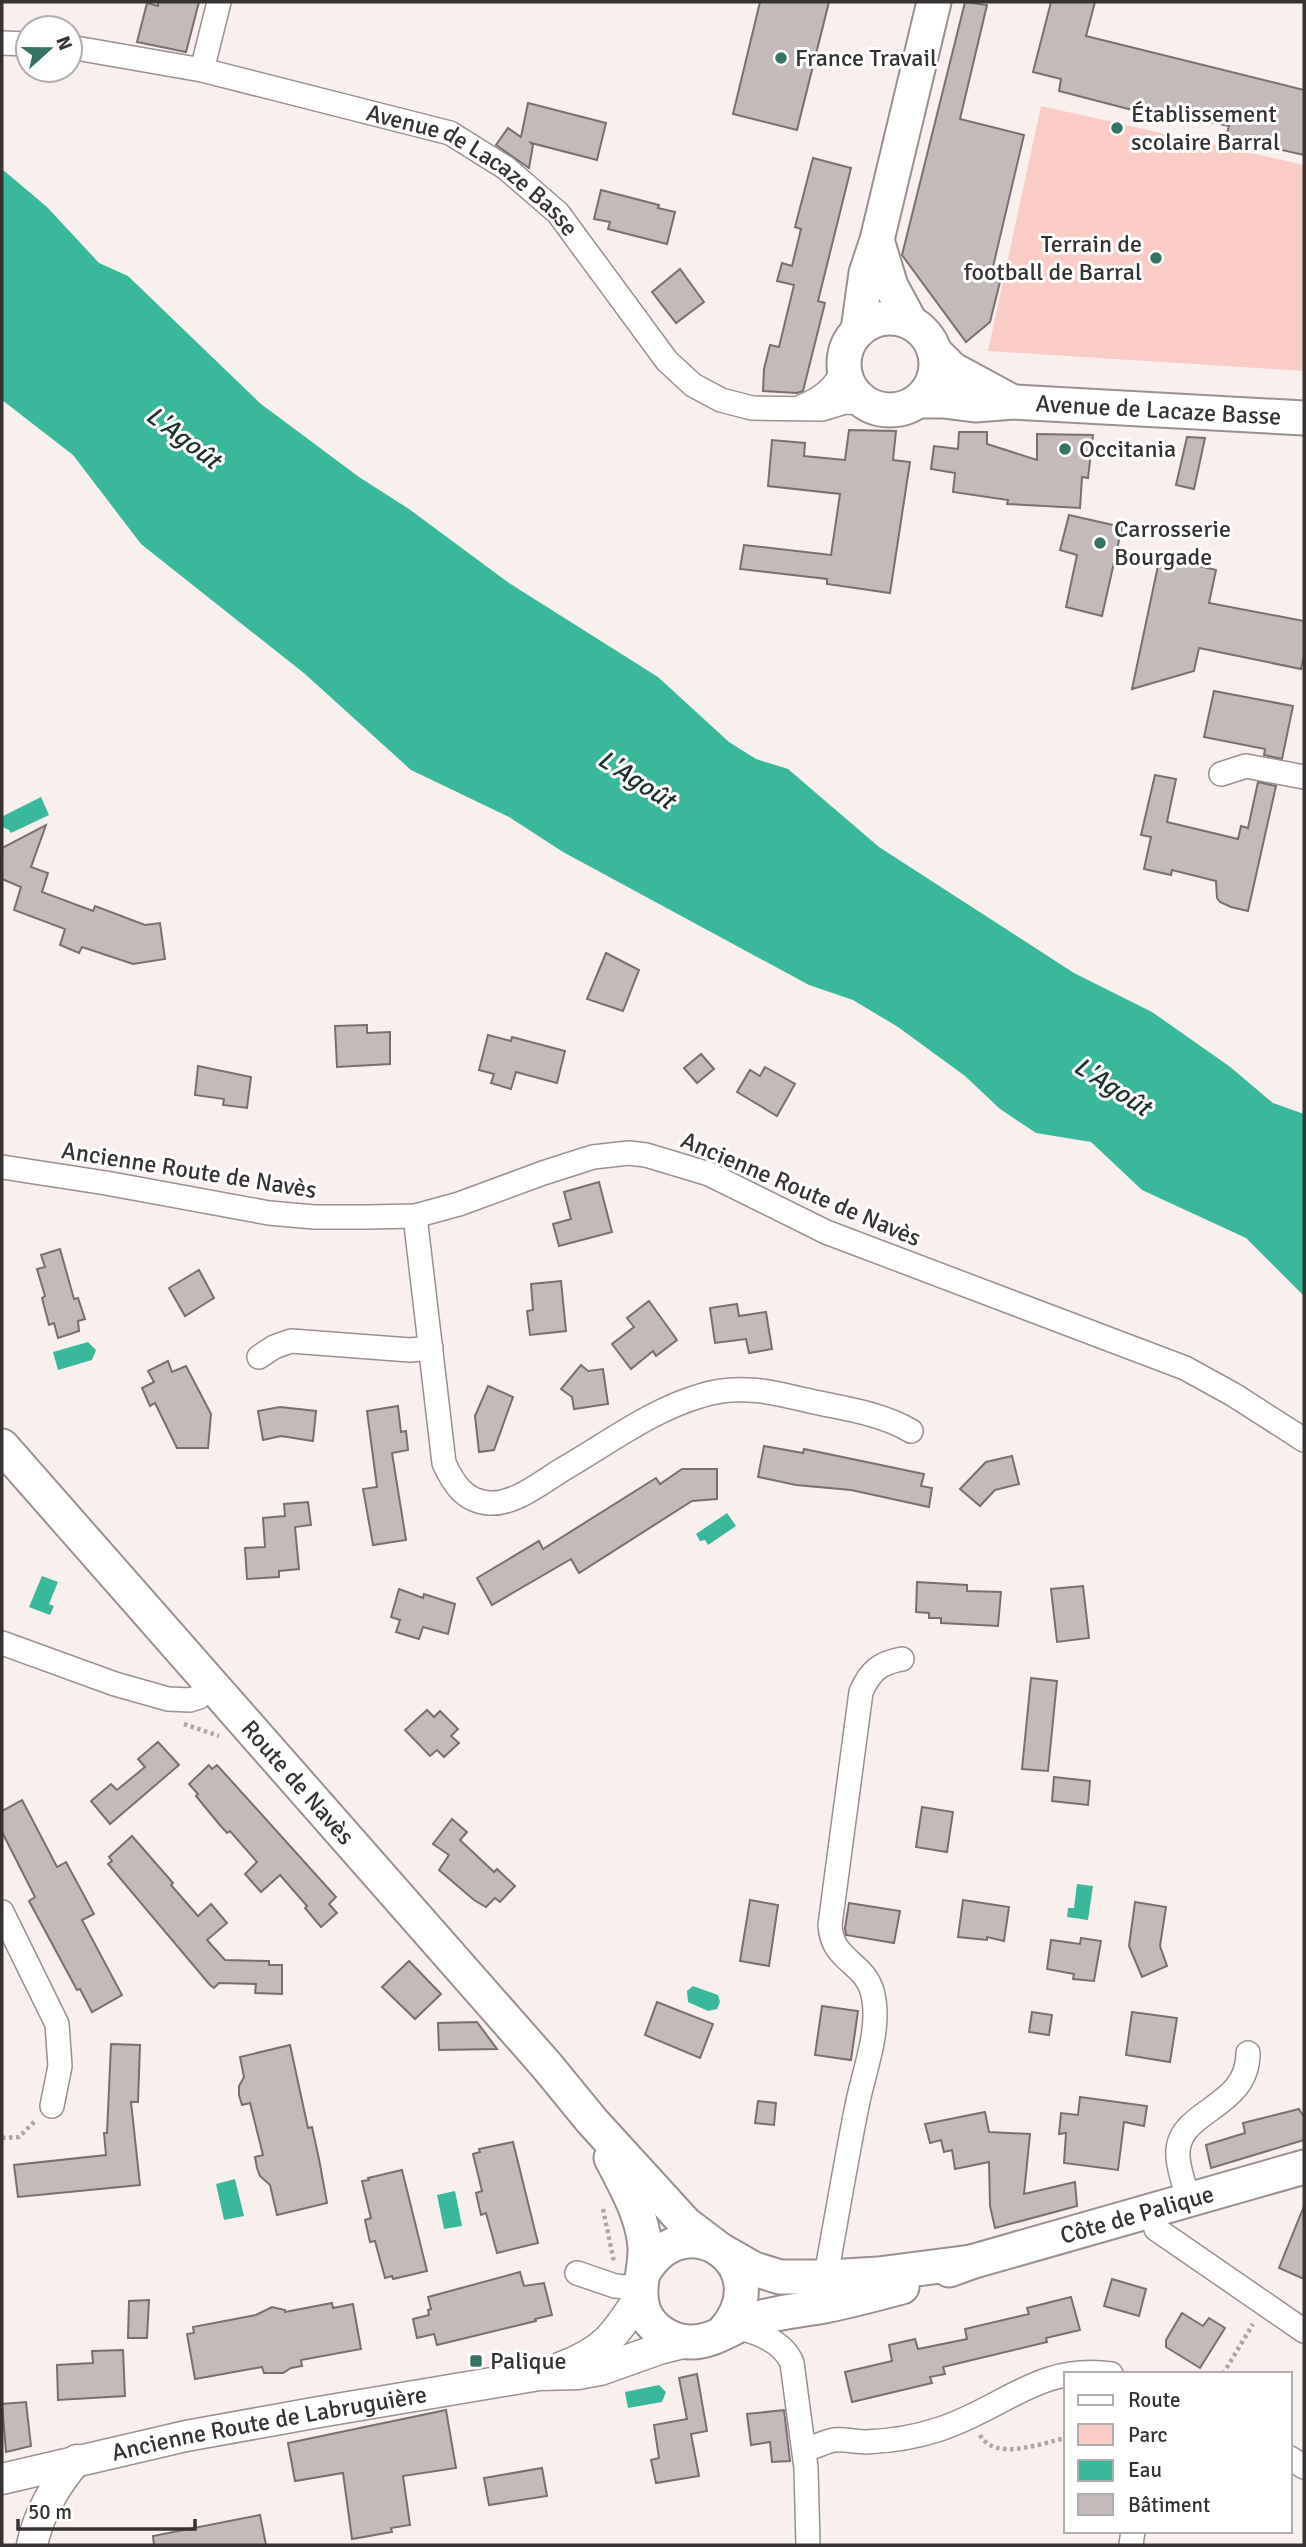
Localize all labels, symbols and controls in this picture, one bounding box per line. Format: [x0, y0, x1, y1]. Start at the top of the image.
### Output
north arrow [14, 14, 84, 84]
text: N [50, 33, 78, 54]
place label: France Travail [795, 43, 937, 73]
marker: France Travail [773, 50, 789, 66]
street label: Avenue de Lacaze Basse [363, 97, 585, 242]
place label: Établissement scolaire Barral [1131, 99, 1280, 157]
marker: Établissement scolaire Barral [1109, 120, 1125, 136]
place label: Terrain de football de Barral [964, 229, 1142, 287]
marker: Terrain de football de Barral [1148, 250, 1164, 266]
street label: Avenue de Lacaze Basse [1035, 388, 1282, 432]
water label: L'Agoût [139, 400, 229, 478]
place label: Occitania [1079, 434, 1176, 464]
marker: Occitania [1057, 441, 1073, 457]
place label: Carrosserie Bourgade [1114, 514, 1231, 572]
marker: Carrosserie Bourgade [1092, 535, 1108, 551]
water label: L'Agoût [592, 743, 683, 818]
water label: L'Agoût [1068, 1050, 1159, 1125]
street label: Ancienne Route de Navès [677, 1125, 925, 1253]
street label: Ancienne Route de Navès [59, 1135, 319, 1205]
street label: Route de Navès [235, 1714, 361, 1851]
street label: Côte de Palique [1057, 2178, 1217, 2251]
place label: Palique [490, 2346, 566, 2376]
marker: Palique [468, 2353, 484, 2369]
legend [1064, 2372, 1292, 2533]
street label: Ancienne Route de Labruguière [108, 2379, 429, 2468]
text: Route [1128, 2387, 1180, 2413]
text: Parc [1128, 2422, 1167, 2448]
text: Eau [1128, 2457, 1162, 2483]
scale bar [18, 2488, 194, 2532]
text: Bâtiment [1128, 2492, 1210, 2518]
text: 50 m [28, 2499, 72, 2525]

